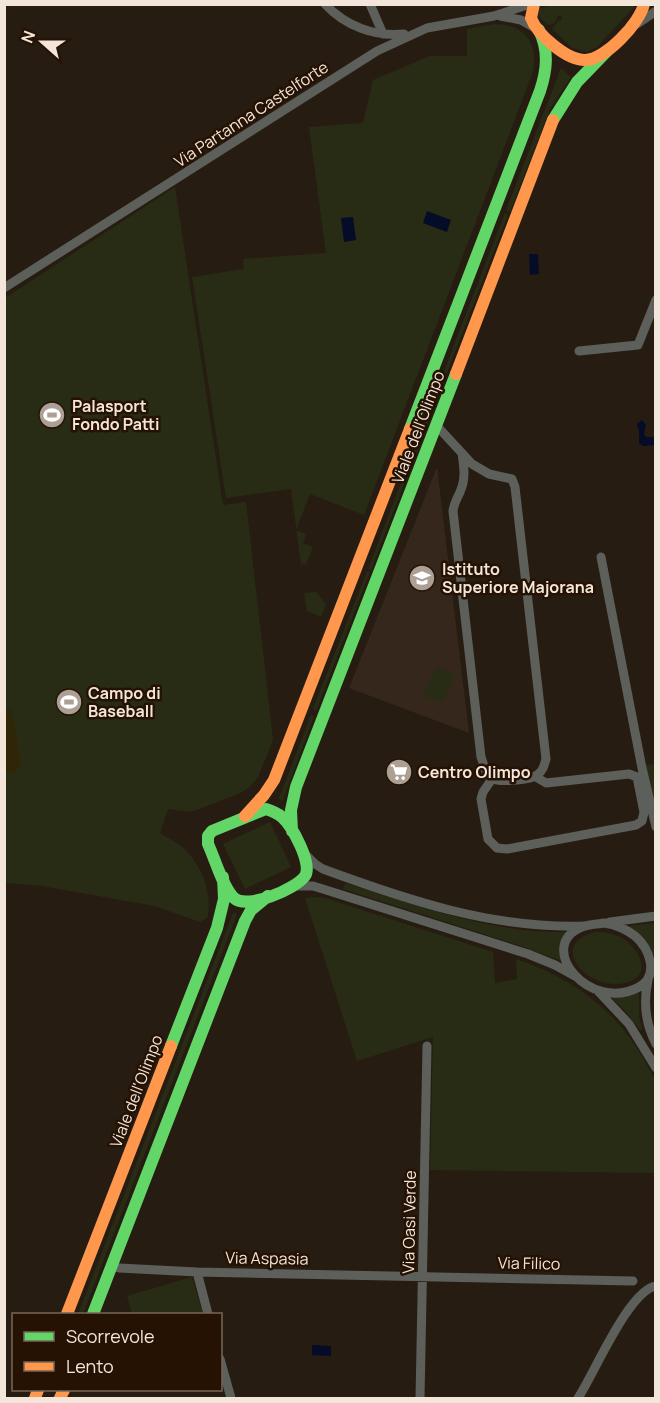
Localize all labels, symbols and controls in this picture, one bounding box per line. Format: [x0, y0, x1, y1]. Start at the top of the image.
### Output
north arrow [12, 12, 72, 72]
text: N [16, 27, 40, 46]
street label: Via Partanna Castelforte [170, 56, 332, 172]
street label: Viale dell'Olimpo [386, 367, 450, 487]
place label: Palasport Fondo Patti [72, 395, 159, 435]
sports icon: Palasport Fondo Patti [37, 400, 67, 430]
place label: Istituto Superiore Majorana [442, 558, 594, 598]
school or university icon: Istituto Superiore Majorana [407, 563, 437, 593]
place label: Campo di Baseball [88, 682, 161, 722]
sports icon: Campo di Baseball [54, 687, 84, 717]
supermarket icon: Centro Olimpo [384, 757, 414, 787]
place label: Centro Olimpo [418, 761, 531, 783]
street label: Viale dell'Olimpo [104, 1031, 168, 1151]
street label: Via Oasi Verde [397, 1170, 421, 1274]
street label: Via Aspasia [225, 1246, 309, 1270]
street label: Via Filico [498, 1251, 560, 1275]
legend [12, 1313, 222, 1391]
text: Scorrevole [66, 1324, 155, 1348]
text: Lento [66, 1354, 114, 1378]

